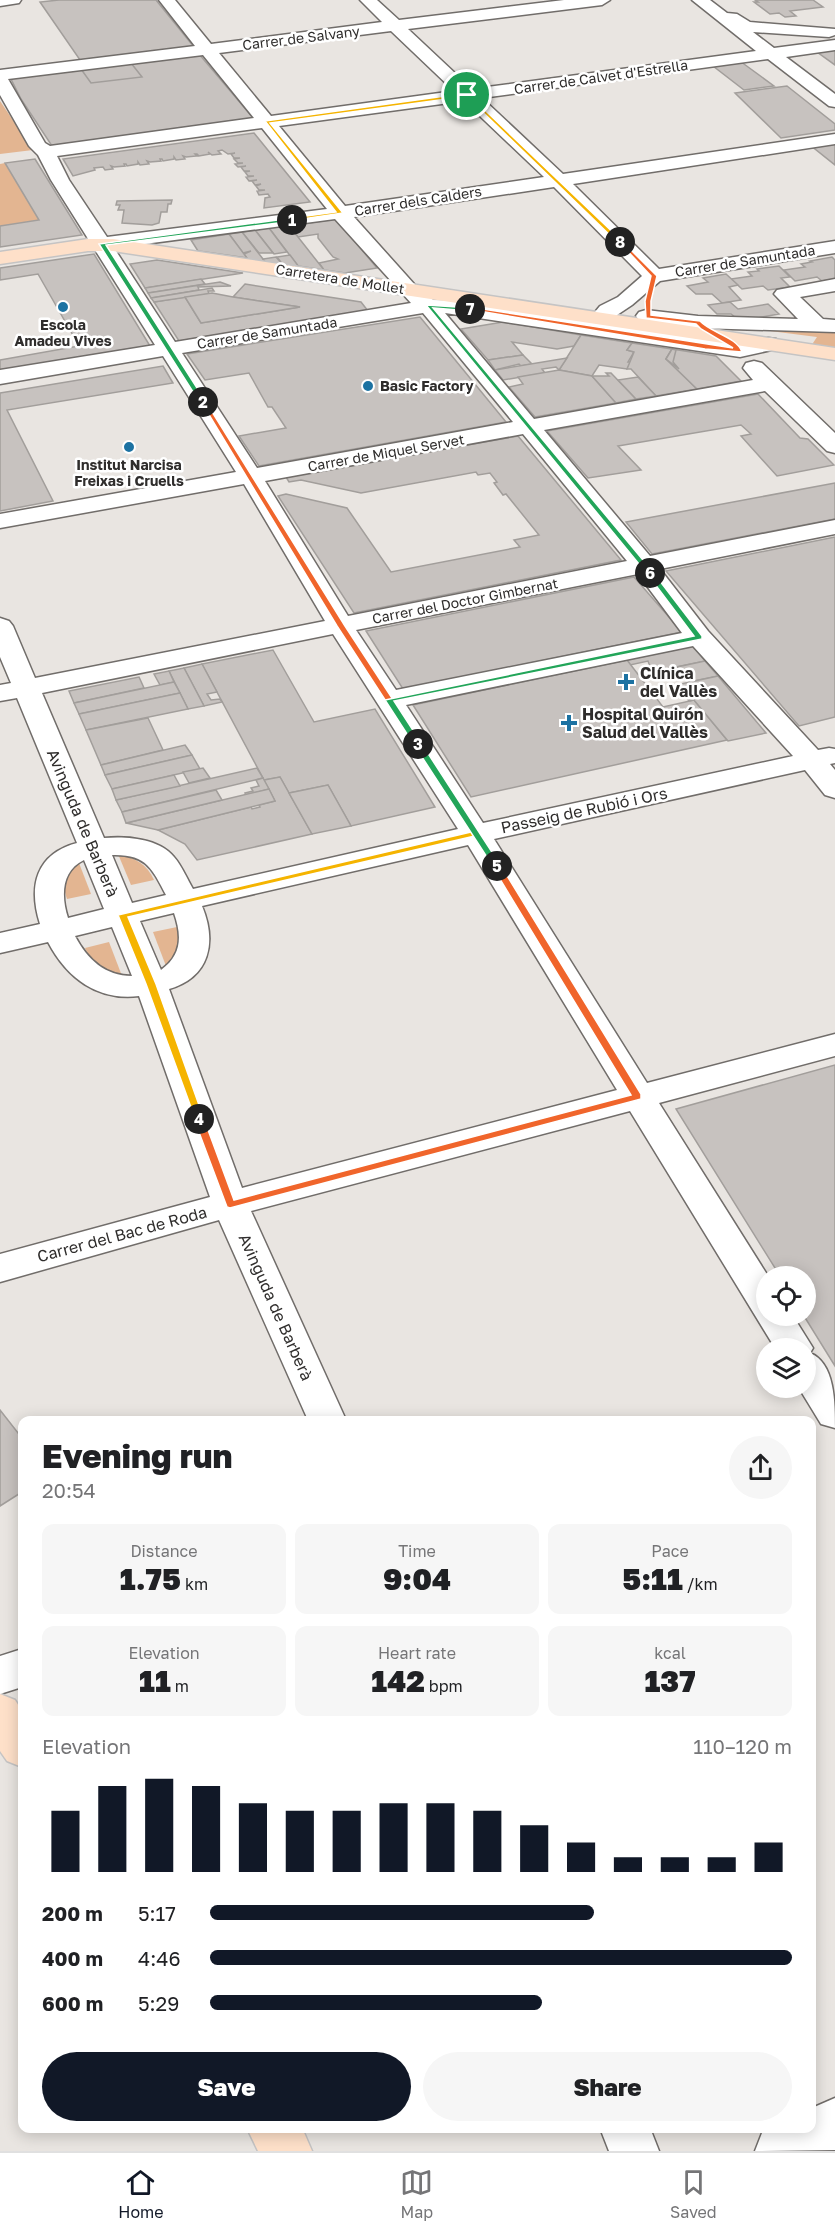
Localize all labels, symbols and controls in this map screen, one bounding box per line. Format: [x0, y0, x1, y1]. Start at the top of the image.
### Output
street label: Carrer de Salvany [241, 22, 361, 53]
street label: Carrer de Calvet d'Estrella [513, 56, 689, 97]
pin [441, 69, 492, 120]
icon: arrive [450, 78, 483, 111]
street label: Carrer dels Calders [353, 182, 483, 219]
pin: 1 [277, 205, 307, 235]
text: 1 [288, 210, 296, 230]
pin: 8 [605, 227, 635, 257]
text: 8 [615, 232, 625, 252]
street label: Carrer de Samuntada [674, 241, 816, 280]
street label: Carretera de Mollet [275, 260, 406, 297]
pin: 7 [455, 294, 485, 324]
text: 7 [466, 299, 474, 319]
marker: Escola Amadeu Vives [56, 300, 70, 314]
street label: Carrer de Samuntada [196, 313, 338, 352]
place label: Escola Amadeu Vives [14, 316, 112, 349]
place label: Basic Factory [380, 377, 474, 394]
marker: Basic Factory [361, 379, 375, 393]
pin: 2 [188, 387, 218, 417]
text: 2 [198, 392, 208, 412]
street label: Carrer de Miquel Servet [306, 430, 466, 475]
marker: Institut Narcisa Freixas i Cruells [122, 440, 136, 454]
place label: Institut Narcisa Freixas i Cruells [74, 456, 184, 489]
pin: 6 [635, 558, 665, 588]
text: 6 [645, 563, 655, 583]
street label: Carrer del Doctor Gimbernat [371, 574, 559, 627]
place label: Clínica del Vallès [640, 663, 717, 701]
marker: Clínica del Vallès [617, 673, 635, 691]
place label: Hospital Quirón Salud del Vallès [582, 704, 708, 742]
marker: Hospital Quirón Salud del Vallès [560, 714, 578, 732]
pin: 3 [403, 729, 433, 759]
text: 3 [413, 734, 423, 754]
street label: Avinguda de Barberà [43, 746, 123, 900]
street label: Passeig de Rubió i Ors [499, 783, 669, 837]
pin: 5 [482, 851, 512, 881]
text: 5 [492, 856, 502, 876]
pin: 4 [184, 1104, 214, 1134]
text: 4 [194, 1109, 204, 1129]
street label: Carrer del Bac de Roda [35, 1202, 209, 1266]
street label: Avinguda de Barberà [235, 1230, 317, 1384]
map controls [756, 1266, 816, 1398]
button: locate [756, 1266, 816, 1326]
button: layers [756, 1338, 816, 1398]
text: Evening run [42, 1436, 233, 1475]
button: share [729, 1436, 792, 1499]
text: 20:54 [42, 1478, 96, 1502]
text: Distance [130, 1541, 198, 1561]
text: Time [398, 1541, 436, 1561]
text: Pace [651, 1541, 689, 1561]
text: 1.75 [120, 1561, 181, 1597]
text: 9:04 [383, 1561, 451, 1597]
text: 5:11 [622, 1561, 683, 1597]
text: km [181, 1574, 208, 1594]
text: /km [683, 1574, 718, 1594]
text: Elevation [128, 1643, 200, 1663]
text: Heart rate [378, 1643, 456, 1663]
text: kcal [654, 1643, 686, 1663]
text: 11 [139, 1663, 171, 1699]
text: 142 [371, 1663, 425, 1699]
text: 137 [644, 1663, 696, 1699]
text: m [171, 1676, 189, 1696]
text: bpm [425, 1676, 463, 1696]
text: Elevation [42, 1734, 131, 1758]
text: 110–120 m [693, 1734, 792, 1758]
text: 200 m [42, 1901, 103, 1925]
text: 5:17 [138, 1901, 176, 1925]
text: 400 m [42, 1946, 103, 1970]
text: 4:46 [138, 1946, 181, 1970]
text: 600 m [42, 1991, 103, 2015]
text: 5:29 [138, 1991, 179, 2015]
button: Save [42, 2052, 411, 2121]
button: Share [423, 2052, 792, 2121]
tab: Home [118, 2166, 164, 2222]
tab: Map [400, 2166, 433, 2222]
tab: Saved [670, 2166, 717, 2222]

